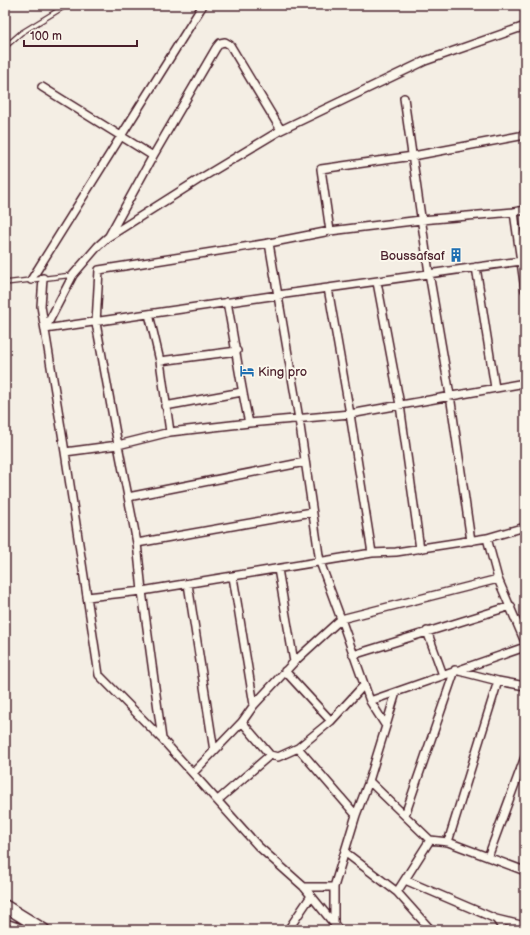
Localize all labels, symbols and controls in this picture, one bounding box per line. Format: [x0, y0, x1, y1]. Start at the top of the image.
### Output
scale bar [24, 22, 137, 48]
text: 100 m [30, 29, 62, 44]
building icon: Boussafsaf [448, 247, 464, 263]
place label: Boussafsaf [380, 248, 445, 264]
hotel icon: King pro [239, 363, 255, 379]
place label: King pro [258, 364, 307, 380]

